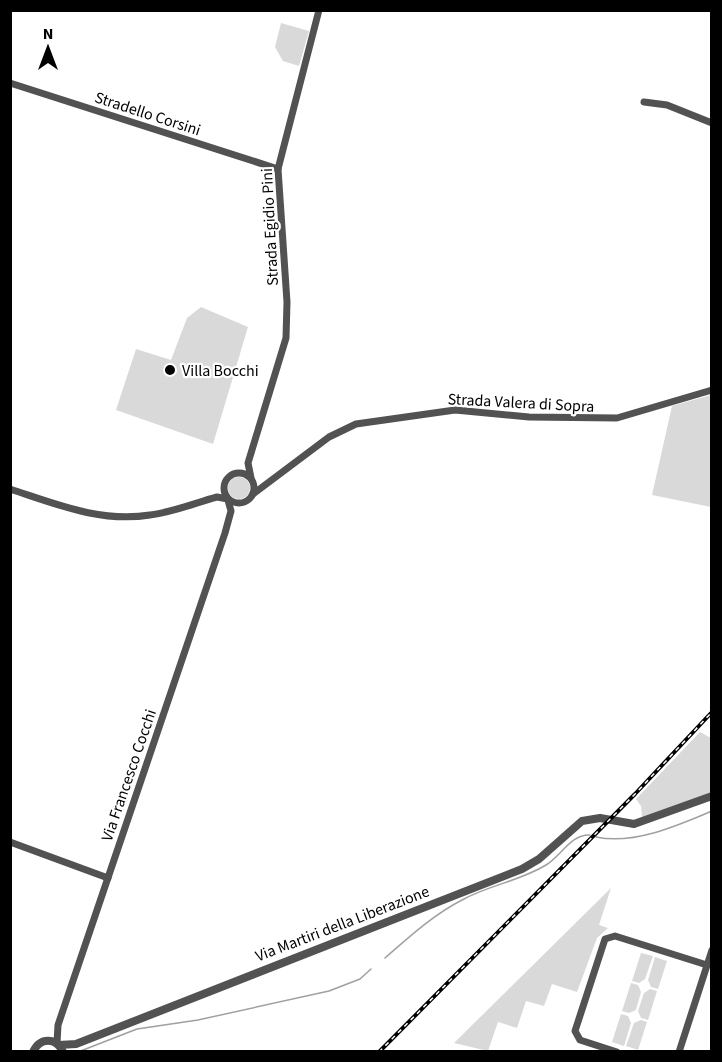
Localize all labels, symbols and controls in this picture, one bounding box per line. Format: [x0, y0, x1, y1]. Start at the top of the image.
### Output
north arrow [18, 18, 78, 78]
text: N [43, 23, 53, 45]
street label: Stradello Corsini [92, 86, 204, 141]
street label: Strada Egidio Pini [256, 168, 284, 286]
place label: Villa Bocchi [182, 360, 259, 382]
marker: Villa Bocchi [163, 363, 177, 377]
street label: Strada Valera di Sopra [447, 388, 595, 418]
street label: Via Francesco Cocchi [96, 706, 162, 844]
street label: Via Martiri della Liberazione [252, 881, 433, 967]

